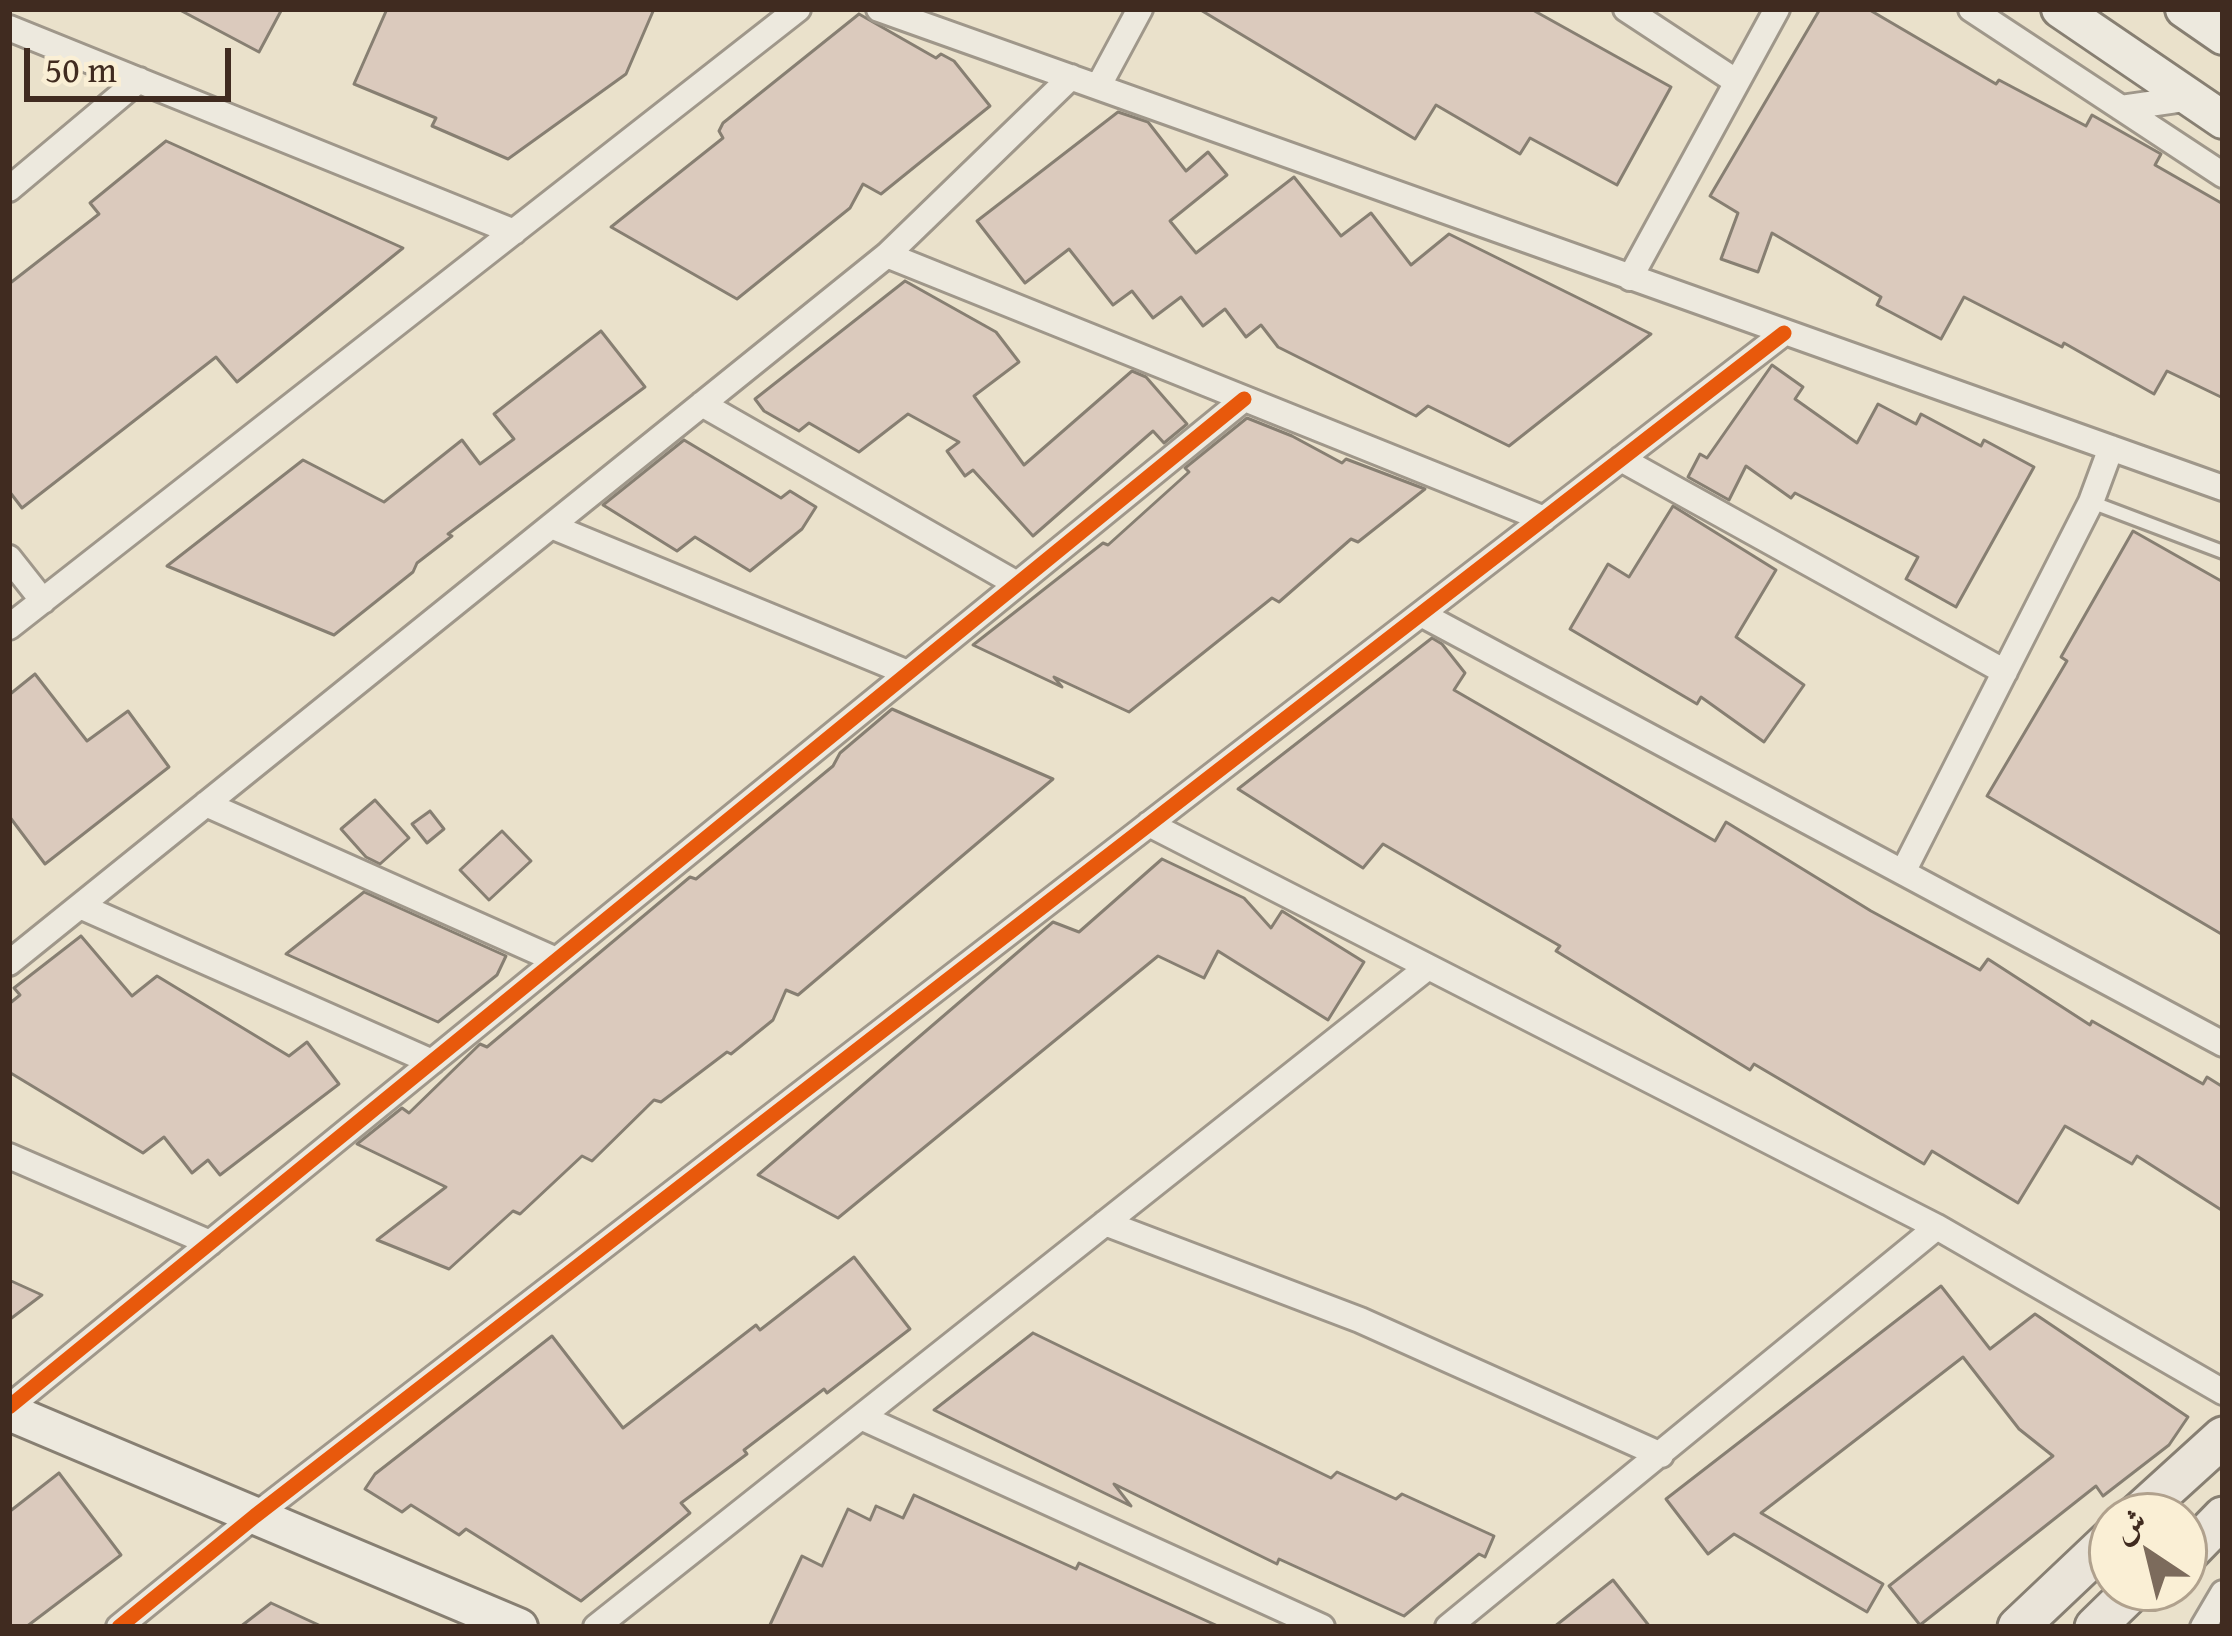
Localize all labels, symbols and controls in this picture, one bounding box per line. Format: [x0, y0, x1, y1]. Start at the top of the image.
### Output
scale bar [30, 24, 237, 98]
text: 50 m [45, 42, 117, 95]
north arrow [2088, 1492, 2208, 1612]
text: ش [2102, 1496, 2156, 1554]

